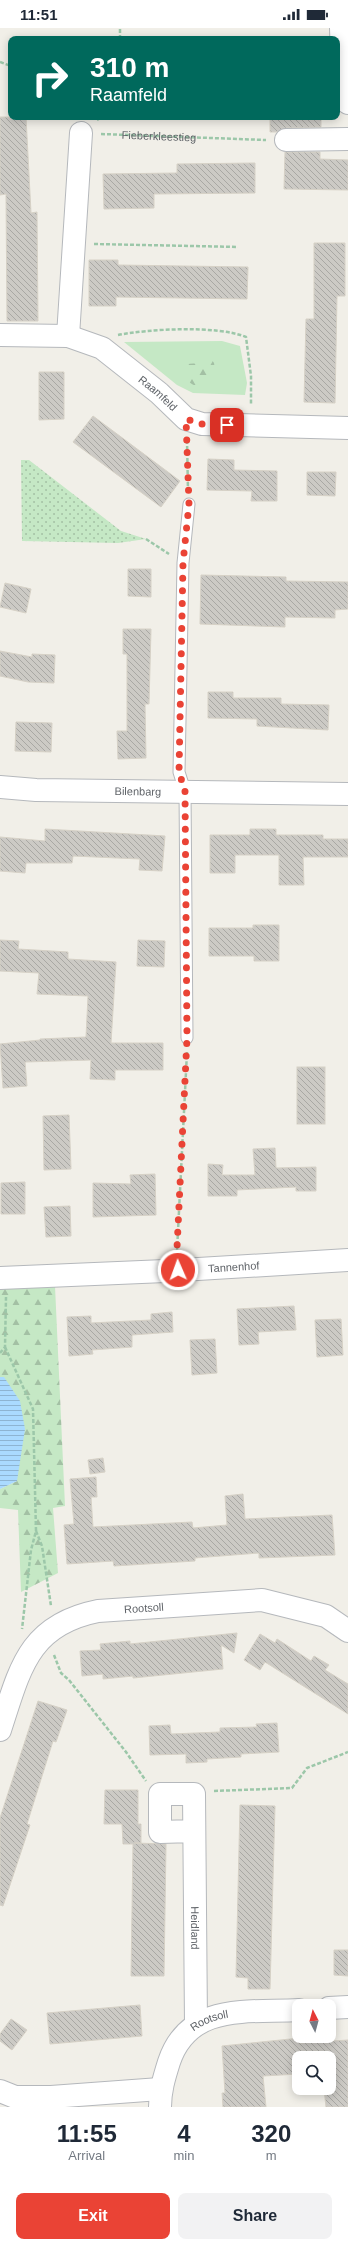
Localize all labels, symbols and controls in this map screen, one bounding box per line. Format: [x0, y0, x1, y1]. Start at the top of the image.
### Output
text: 11:51 [20, 6, 58, 23]
icon: right [24, 52, 76, 104]
text: 310 m [90, 52, 169, 83]
text: Raamfeld [90, 85, 167, 105]
street label: Fieberkleestieg [121, 129, 197, 143]
street label: Raamfeld [136, 373, 180, 413]
pin [210, 408, 244, 442]
icon: arrive [216, 414, 238, 436]
street label: Bilenbarg [115, 785, 161, 798]
position arrow [157, 1249, 199, 1291]
street label: Tannenhof [208, 1259, 261, 1274]
street label: Rootsoll [124, 1601, 164, 1615]
street label: Heidland [189, 1906, 201, 1950]
north arrow [292, 1999, 336, 2043]
map controls [292, 1999, 336, 2095]
street label: Rootsoll [188, 2008, 229, 2033]
button: search [292, 2051, 336, 2095]
text: 11:55 [57, 2120, 117, 2147]
text: 4 [177, 2120, 191, 2147]
text: 320 [251, 2120, 291, 2147]
text: Arrival [68, 2148, 105, 2163]
text: min [174, 2148, 194, 2163]
text: m [266, 2148, 277, 2163]
button: Exit [16, 2193, 170, 2239]
button: Share [178, 2193, 332, 2239]

